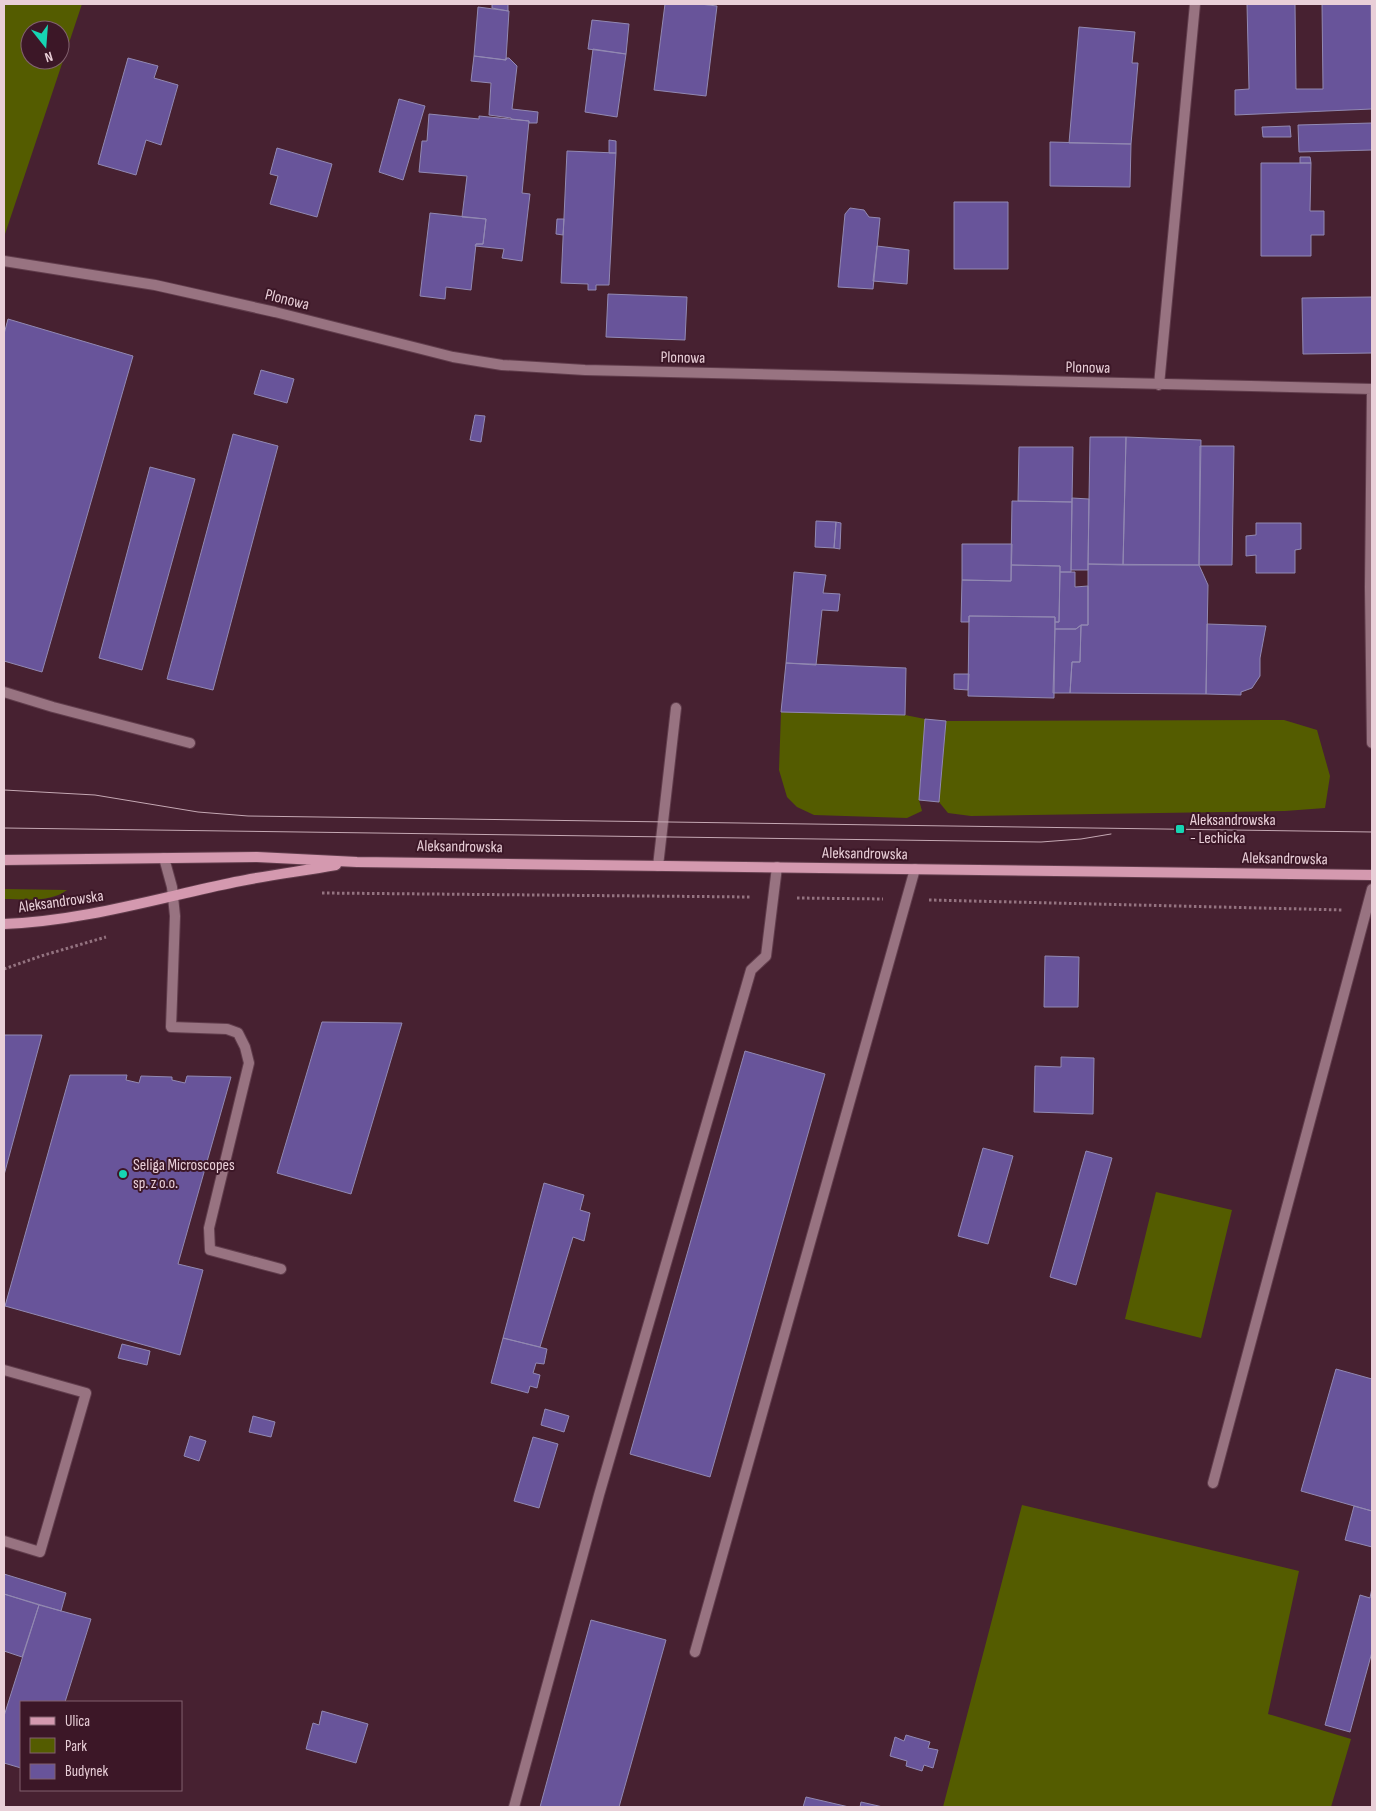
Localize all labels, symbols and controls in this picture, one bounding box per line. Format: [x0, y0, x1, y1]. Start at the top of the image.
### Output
north arrow [20, 20, 70, 70]
text: N [43, 48, 55, 66]
street label: Plonowa [263, 285, 311, 315]
street label: Plonowa [660, 348, 706, 368]
street label: Plonowa [1065, 358, 1111, 378]
place label: Aleksandrowska - Lechicka [1189, 811, 1276, 848]
marker: Aleksandrowska - Lechicka [1174, 823, 1186, 835]
street label: Aleksandrowska [416, 837, 503, 857]
street label: Aleksandrowska [821, 844, 908, 864]
street label: Aleksandrowska [1241, 849, 1328, 869]
street label: Aleksandrowska [16, 887, 105, 918]
place label: Seliga Microscopes sp. z o.o. [133, 1156, 235, 1193]
marker: Seliga Microscopes sp. z o.o. [117, 1168, 129, 1180]
legend [20, 1701, 182, 1791]
text: Ulica [65, 1712, 90, 1731]
text: Park [65, 1737, 87, 1756]
text: Budynek [65, 1762, 108, 1781]

